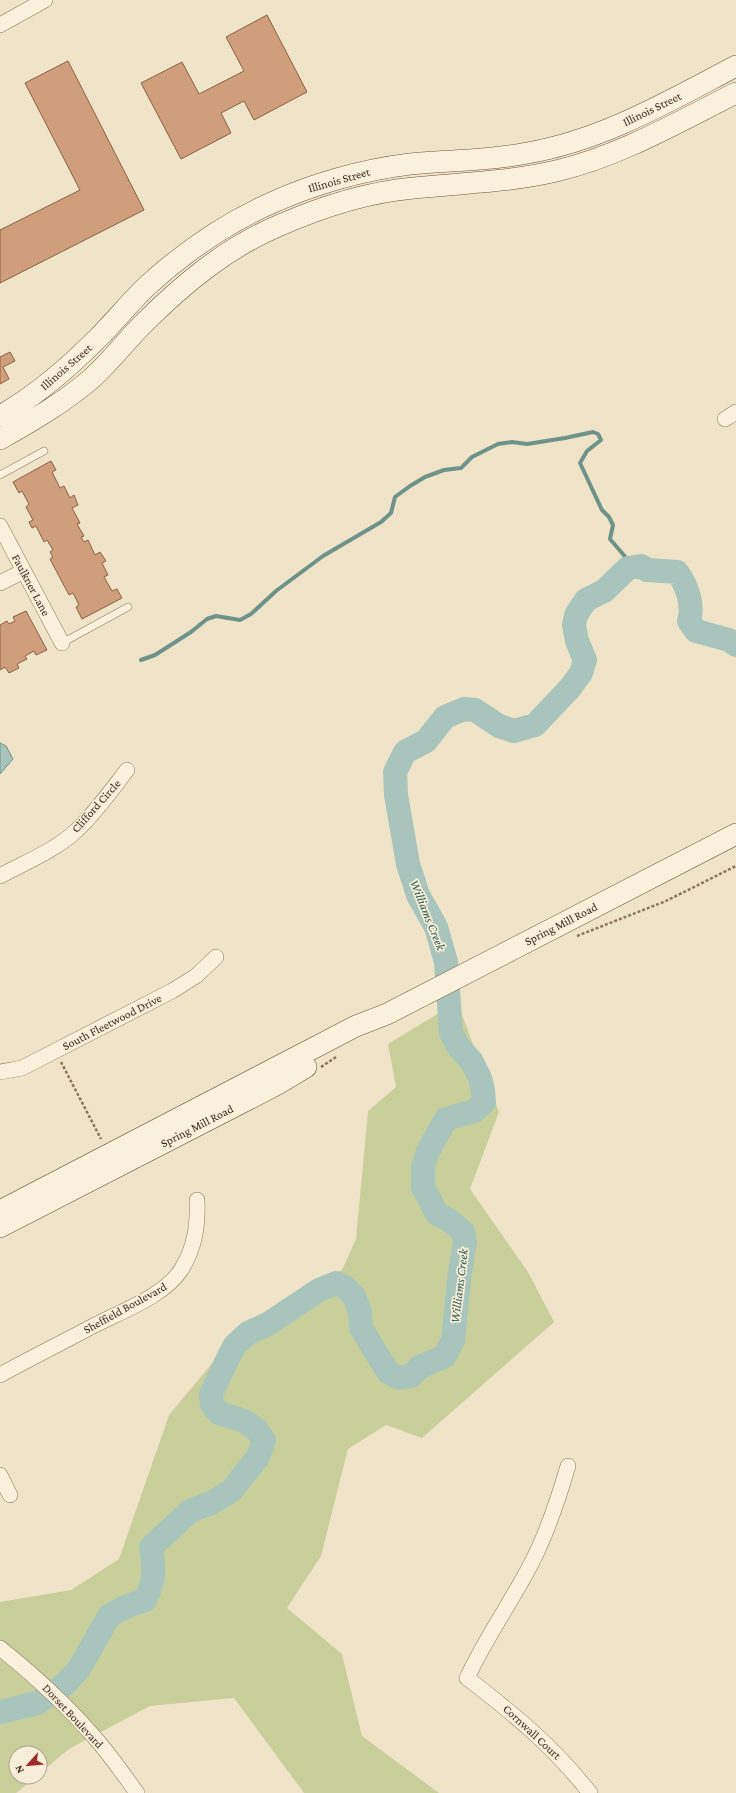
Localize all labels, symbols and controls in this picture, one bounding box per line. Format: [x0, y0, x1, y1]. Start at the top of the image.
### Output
street label: Illinois Street [620, 88, 685, 129]
street label: Illinois Street [306, 164, 373, 196]
street label: Illinois Street [37, 340, 95, 393]
street label: Faulkner Lane [9, 552, 53, 618]
street label: Clifford Circle [69, 777, 123, 835]
water label: Williams Creek [407, 878, 449, 954]
street label: Spring Mill Road [522, 899, 600, 948]
street label: South Fleetwood Drive [60, 991, 164, 1053]
street label: Spring Mill Road [158, 1101, 236, 1150]
water label: Williams Creek [447, 1247, 471, 1324]
street label: Sheffield Boulevard [81, 1279, 170, 1337]
street label: Dorset Boulevard [40, 1681, 107, 1752]
street label: Cornwall Court [500, 1702, 565, 1763]
north arrow [8, 1745, 48, 1785]
text: N [12, 1763, 26, 1776]

